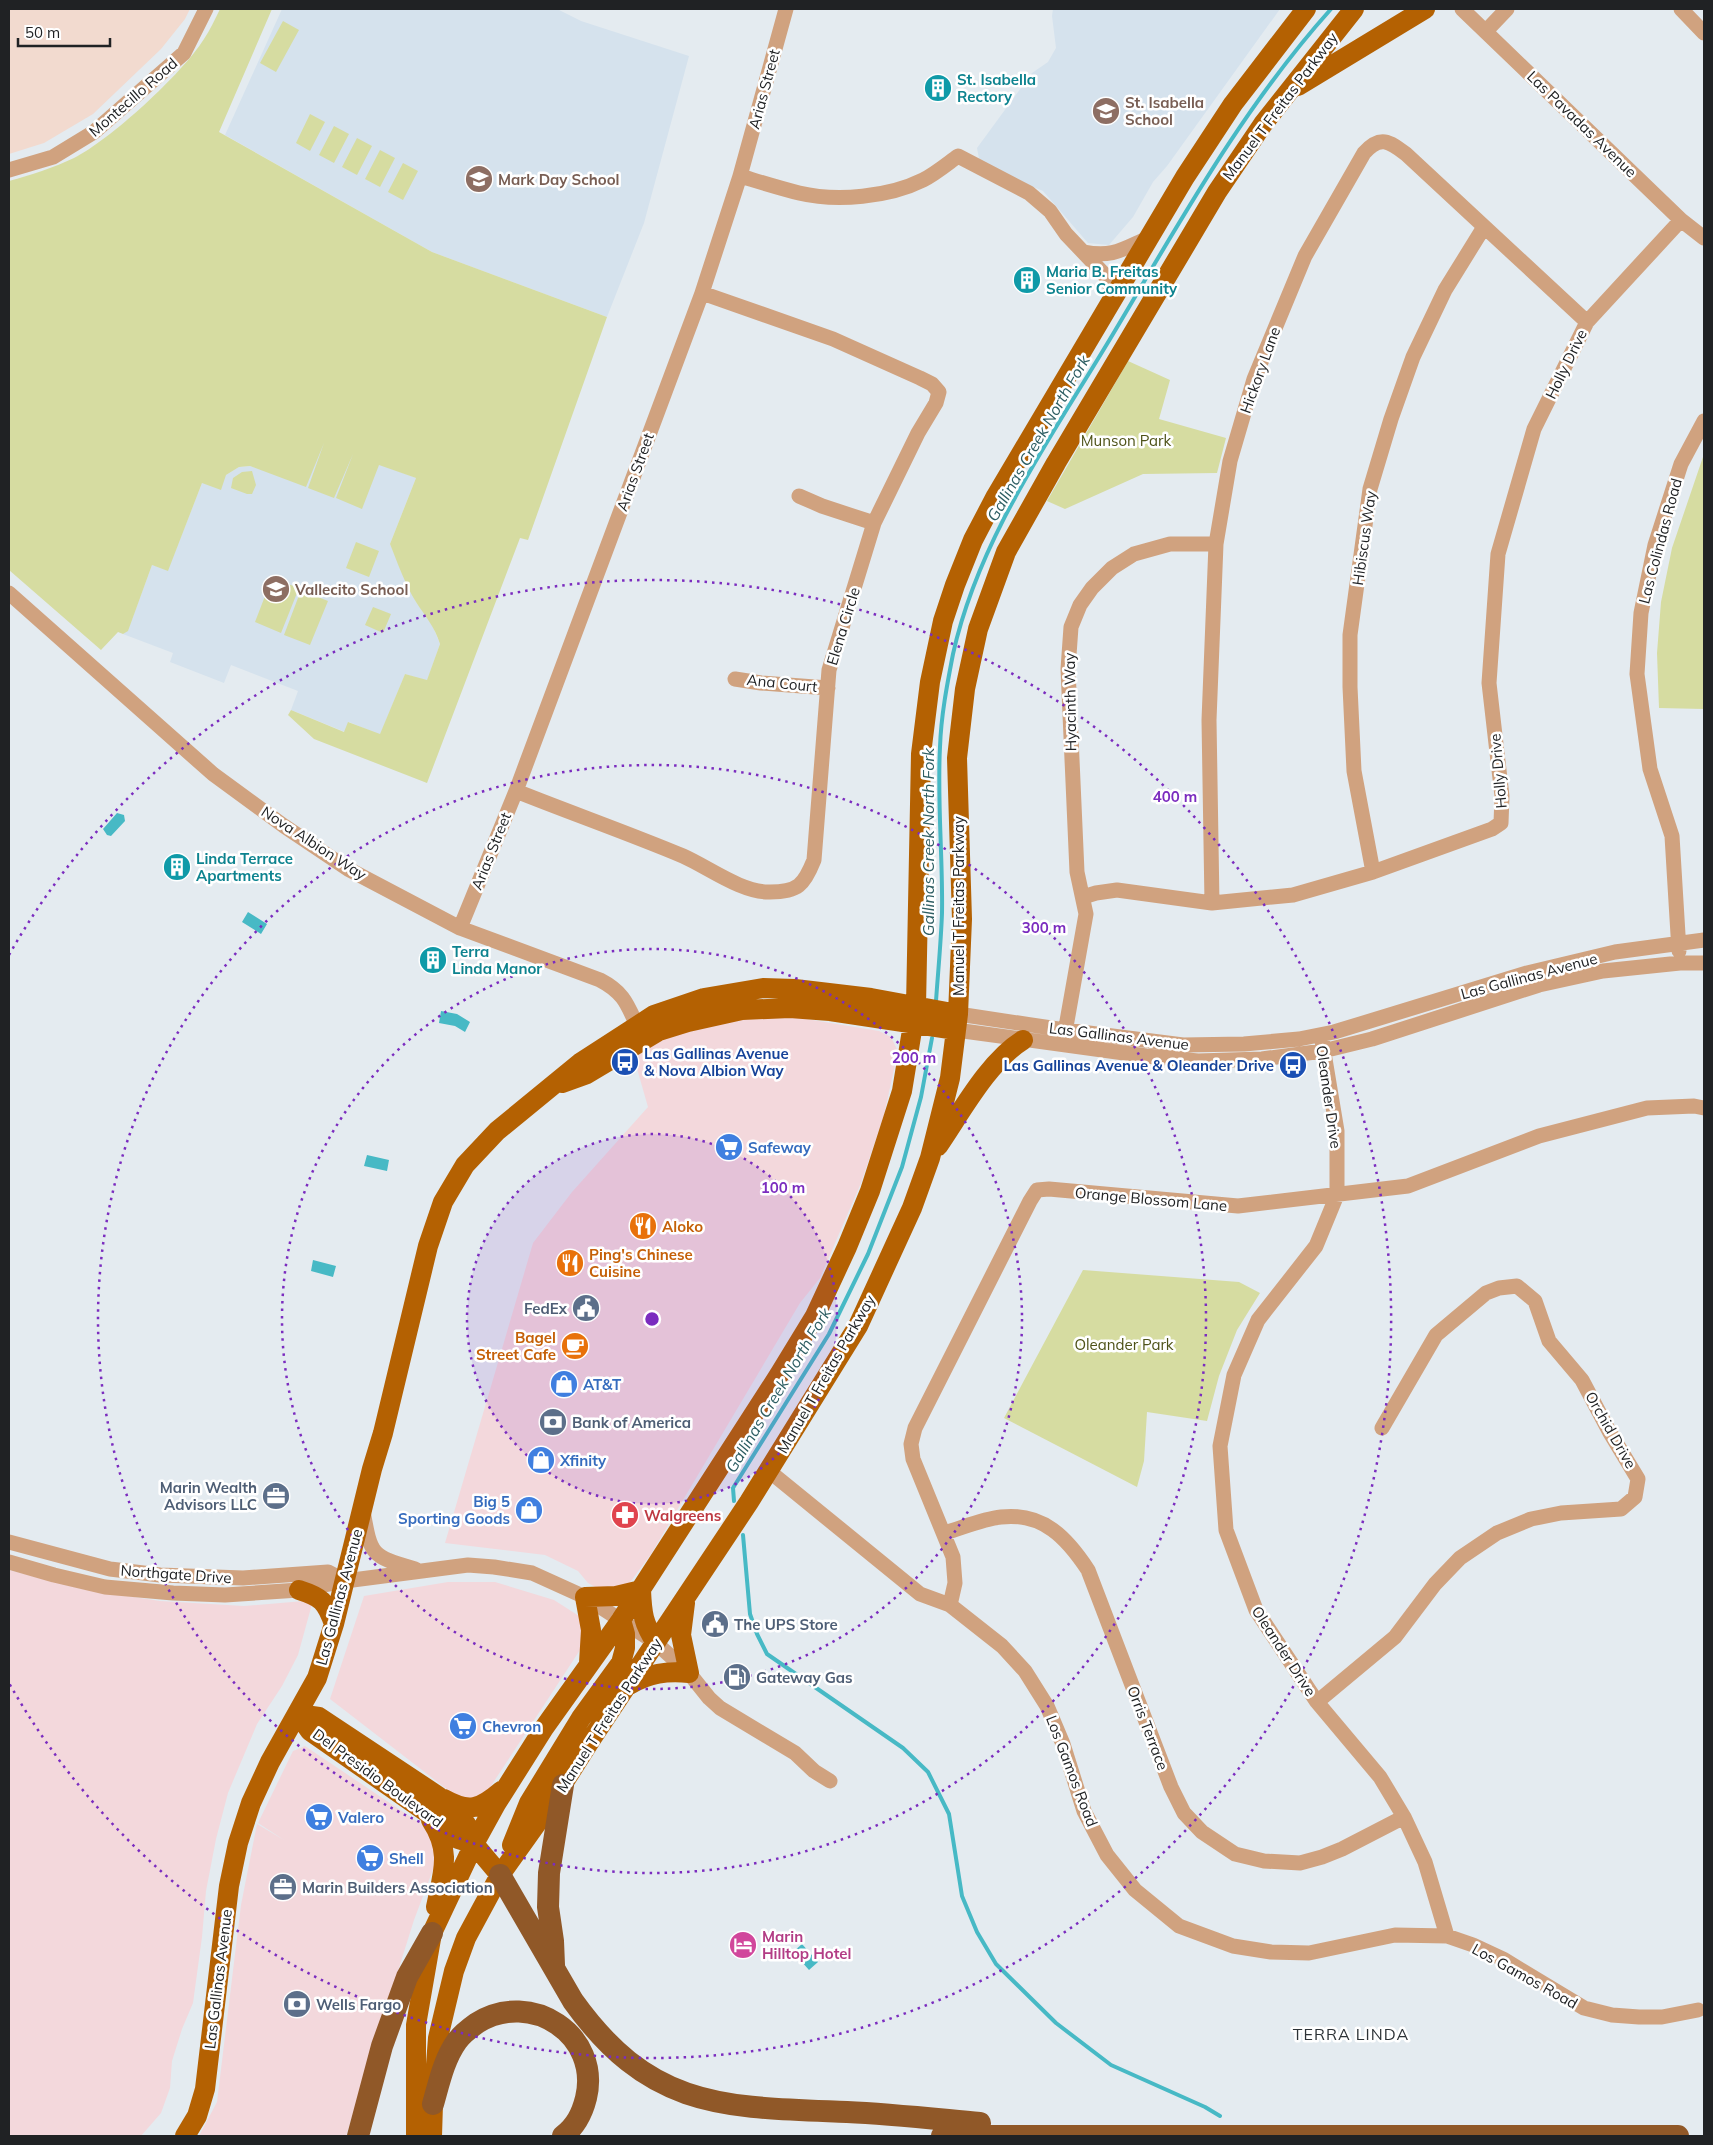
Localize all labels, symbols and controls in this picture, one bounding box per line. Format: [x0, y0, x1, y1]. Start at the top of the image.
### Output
scale bar [18, 15, 110, 47]
text: 50 m [25, 23, 60, 42]
street label: Manuel T Freitas Parkway [1218, 28, 1342, 184]
street label: Arias Street [744, 47, 784, 131]
street label: Montecillo Road [85, 53, 181, 141]
street label: Las Pavadas Avenue [1523, 67, 1641, 181]
place label: St. Isabella Rectory [957, 70, 1036, 106]
building icon: St. Isabella Rectory [923, 73, 953, 103]
place label: St. Isabella School [1125, 93, 1204, 129]
school or university icon: St. Isabella School [1091, 96, 1121, 126]
school or university icon: Mark Day School [464, 164, 494, 194]
place label: Mark Day School [498, 170, 620, 189]
place label: Maria B. Freitas Senior Community [1046, 262, 1178, 298]
building icon: Maria B. Freitas Senior Community [1012, 265, 1042, 295]
street label: Hickory Lane [1236, 324, 1284, 416]
street label: Holly Drive [1541, 326, 1591, 402]
water label: Gallinas Creek North Fork [982, 351, 1094, 525]
street label: Arias Street [612, 430, 658, 514]
park label: Munson Park [1081, 431, 1172, 450]
street label: Las Colindas Road [1634, 476, 1686, 606]
street label: Hibiscus Way [1348, 490, 1380, 586]
school or university icon: Vallecito School [261, 574, 291, 604]
place label: Vallecito School [294, 580, 408, 599]
street label: Elena Circle [822, 585, 864, 667]
street label: Hyacinth Way [1060, 652, 1080, 752]
street label: Ana Court [746, 670, 818, 696]
street label: Holly Drive [1485, 733, 1511, 809]
water label: Gallinas Creek North Fork [918, 747, 938, 936]
text: 400 m [1153, 787, 1197, 806]
street label: Nova Albion Way [258, 802, 370, 884]
street label: Arias Street [467, 809, 515, 893]
street label: Manuel T Freitas Parkway [949, 816, 968, 996]
place label: Linda Terrace Apartments [196, 849, 293, 885]
building icon: Linda Terrace Apartments [162, 852, 192, 882]
text: 300 m [1022, 918, 1066, 937]
place label: Terra Linda Manor [452, 942, 542, 978]
building icon: Terra Linda Manor [418, 945, 448, 975]
street label: Las Gallinas Avenue [1459, 949, 1599, 1003]
street label: Las Gallinas Avenue [1048, 1018, 1190, 1054]
place label: Las Gallinas Avenue & Nova Albion Way [644, 1044, 789, 1080]
street label: Oleander Drive [1312, 1044, 1346, 1150]
bus stop icon: Las Gallinas Avenue & Nova Albion Way [610, 1047, 640, 1077]
text: 200 m [892, 1048, 936, 1067]
bus stop icon: Las Gallinas Avenue & Oleander Drive [1278, 1050, 1308, 1080]
place label: Las Gallinas Avenue & Oleander Drive [1003, 1056, 1274, 1075]
supermarket icon: Safeway [714, 1132, 744, 1162]
place label: Safeway [748, 1138, 812, 1157]
text: 100 m [761, 1178, 805, 1197]
street label: Orange Blossom Lane [1074, 1183, 1228, 1215]
restaurant icon: Aloko [628, 1211, 658, 1241]
place label: Aloko [662, 1217, 703, 1236]
place label: Ping's Chinese Cuisine [589, 1245, 693, 1281]
restaurant icon: Ping's Chinese Cuisine [555, 1248, 585, 1278]
street label: Manuel T Freitas Parkway [773, 1291, 879, 1457]
public building icon: FedEx [571, 1293, 601, 1323]
place label: FedEx [524, 1299, 568, 1318]
water label: Gallinas Creek North Fork [721, 1303, 836, 1476]
centre of rings [643, 1310, 661, 1328]
place label: Bagel Street Cafe [476, 1328, 556, 1364]
cafe icon: Bagel Street Cafe [560, 1331, 590, 1361]
park label: Oleander Park [1074, 1335, 1174, 1354]
shop icon: AT&T [549, 1369, 579, 1399]
place label: AT&T [583, 1375, 622, 1394]
street label: Orchid Drive [1581, 1388, 1641, 1472]
bank icon: Bank of America [538, 1407, 568, 1437]
place label: Bank of America [572, 1413, 691, 1432]
shop icon: Xfinity [526, 1445, 556, 1475]
place label: Xfinity [559, 1451, 607, 1470]
place label: Marin Wealth Advisors LLC [160, 1478, 257, 1514]
office icon: Marin Wealth Advisors LLC [261, 1481, 291, 1511]
place label: Big 5 Sporting Goods [398, 1492, 510, 1528]
shop icon: Big 5 Sporting Goods [514, 1495, 544, 1525]
pharmacy icon: Walgreens [610, 1500, 640, 1530]
place label: Walgreens [644, 1506, 721, 1525]
street label: Las Gallinas Avenue [312, 1527, 366, 1667]
street label: Northgate Drive [120, 1561, 232, 1587]
street label: Oleander Drive [1248, 1602, 1320, 1700]
public building icon: The UPS Store [700, 1609, 730, 1639]
place label: The UPS Store [734, 1615, 838, 1634]
street label: Manuel T Freitas Parkway [552, 1634, 666, 1796]
fuel station icon: Gateway Gas [722, 1662, 752, 1692]
place label: Gateway Gas [756, 1668, 853, 1687]
street label: Orris Terrace [1123, 1683, 1173, 1773]
supermarket icon: Chevron [448, 1711, 478, 1741]
street label: Los Gamos Road [1042, 1713, 1102, 1829]
place label: Chevron [482, 1717, 541, 1736]
street label: Del Presidio Boulevard [309, 1724, 447, 1832]
supermarket icon: Valero [304, 1802, 334, 1832]
place label: Valero [337, 1808, 384, 1827]
supermarket icon: Shell [355, 1843, 385, 1873]
place label: Shell [389, 1849, 424, 1868]
office icon: Marin Builders Association [268, 1872, 298, 1902]
place label: Marin Builders Association [302, 1878, 493, 1897]
street label: Las Gallinas Avenue [200, 1908, 236, 2050]
place label: Marin Hilltop Hotel [762, 1927, 851, 1963]
hotel icon: Marin Hilltop Hotel [728, 1930, 758, 1960]
street label: Los Gamos Road [1469, 1939, 1581, 2013]
bank icon: Wells Fargo [282, 1989, 312, 2019]
place label: Wells Fargo [316, 1995, 401, 2014]
district label: TERRA LINDA [1293, 2024, 1409, 2044]

